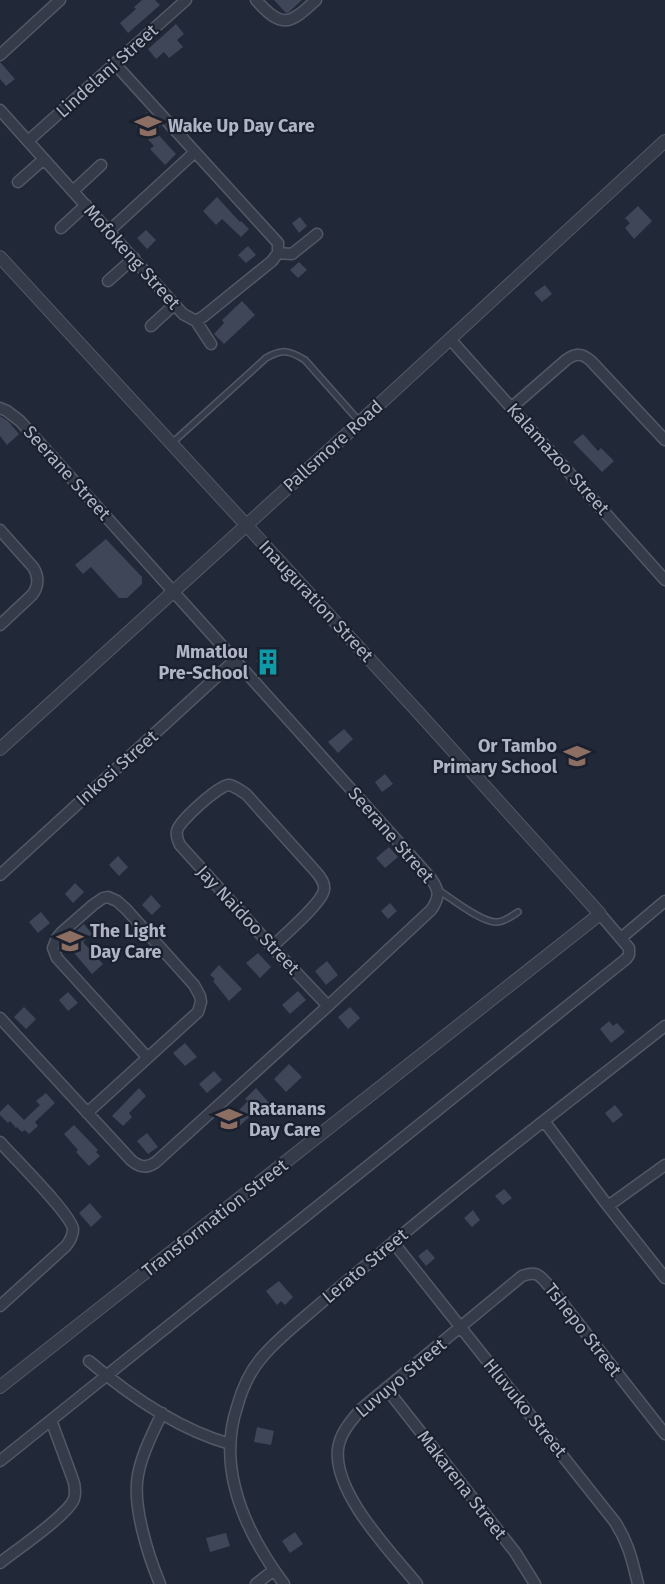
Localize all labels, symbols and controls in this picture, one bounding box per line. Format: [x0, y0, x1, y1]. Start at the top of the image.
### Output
street label: Lindelani Street [52, 19, 163, 122]
school or university icon: Wake Up Day Care [133, 111, 163, 141]
place label: Wake Up Day Care [168, 115, 315, 137]
street label: Mofokeng Street [79, 200, 185, 314]
street label: Pallsmore Road [279, 396, 387, 496]
street label: Kalamazoo Street [502, 399, 614, 520]
street label: Seerane Street [19, 421, 115, 525]
street label: Inauguration Street [254, 536, 378, 667]
place label: Mmatlou Pre-School [159, 641, 249, 684]
building icon: Mmatlou Pre-School [253, 647, 283, 677]
street label: Inkosi Street [72, 725, 163, 810]
place label: Or Tambo Primary School [433, 735, 558, 778]
school or university icon: Or Tambo Primary School [562, 741, 592, 771]
street label: Seerane Street [343, 783, 439, 888]
street label: Jay Naidoo Street [192, 861, 305, 979]
place label: The Light Day Care [90, 920, 167, 963]
school or university icon: The Light Day Care [55, 926, 85, 956]
place label: Ratanans Day Care [249, 1098, 326, 1141]
school or university icon: Ratanans Day Care [214, 1104, 244, 1134]
street label: Transformation Street [138, 1154, 293, 1282]
street label: Lerato Street [318, 1224, 413, 1308]
street label: Tshepo Street [540, 1279, 626, 1381]
street label: Luvuyo Street [351, 1333, 451, 1422]
street label: Hluvuko Street [479, 1354, 572, 1462]
street label: Makarena Street [412, 1426, 512, 1544]

